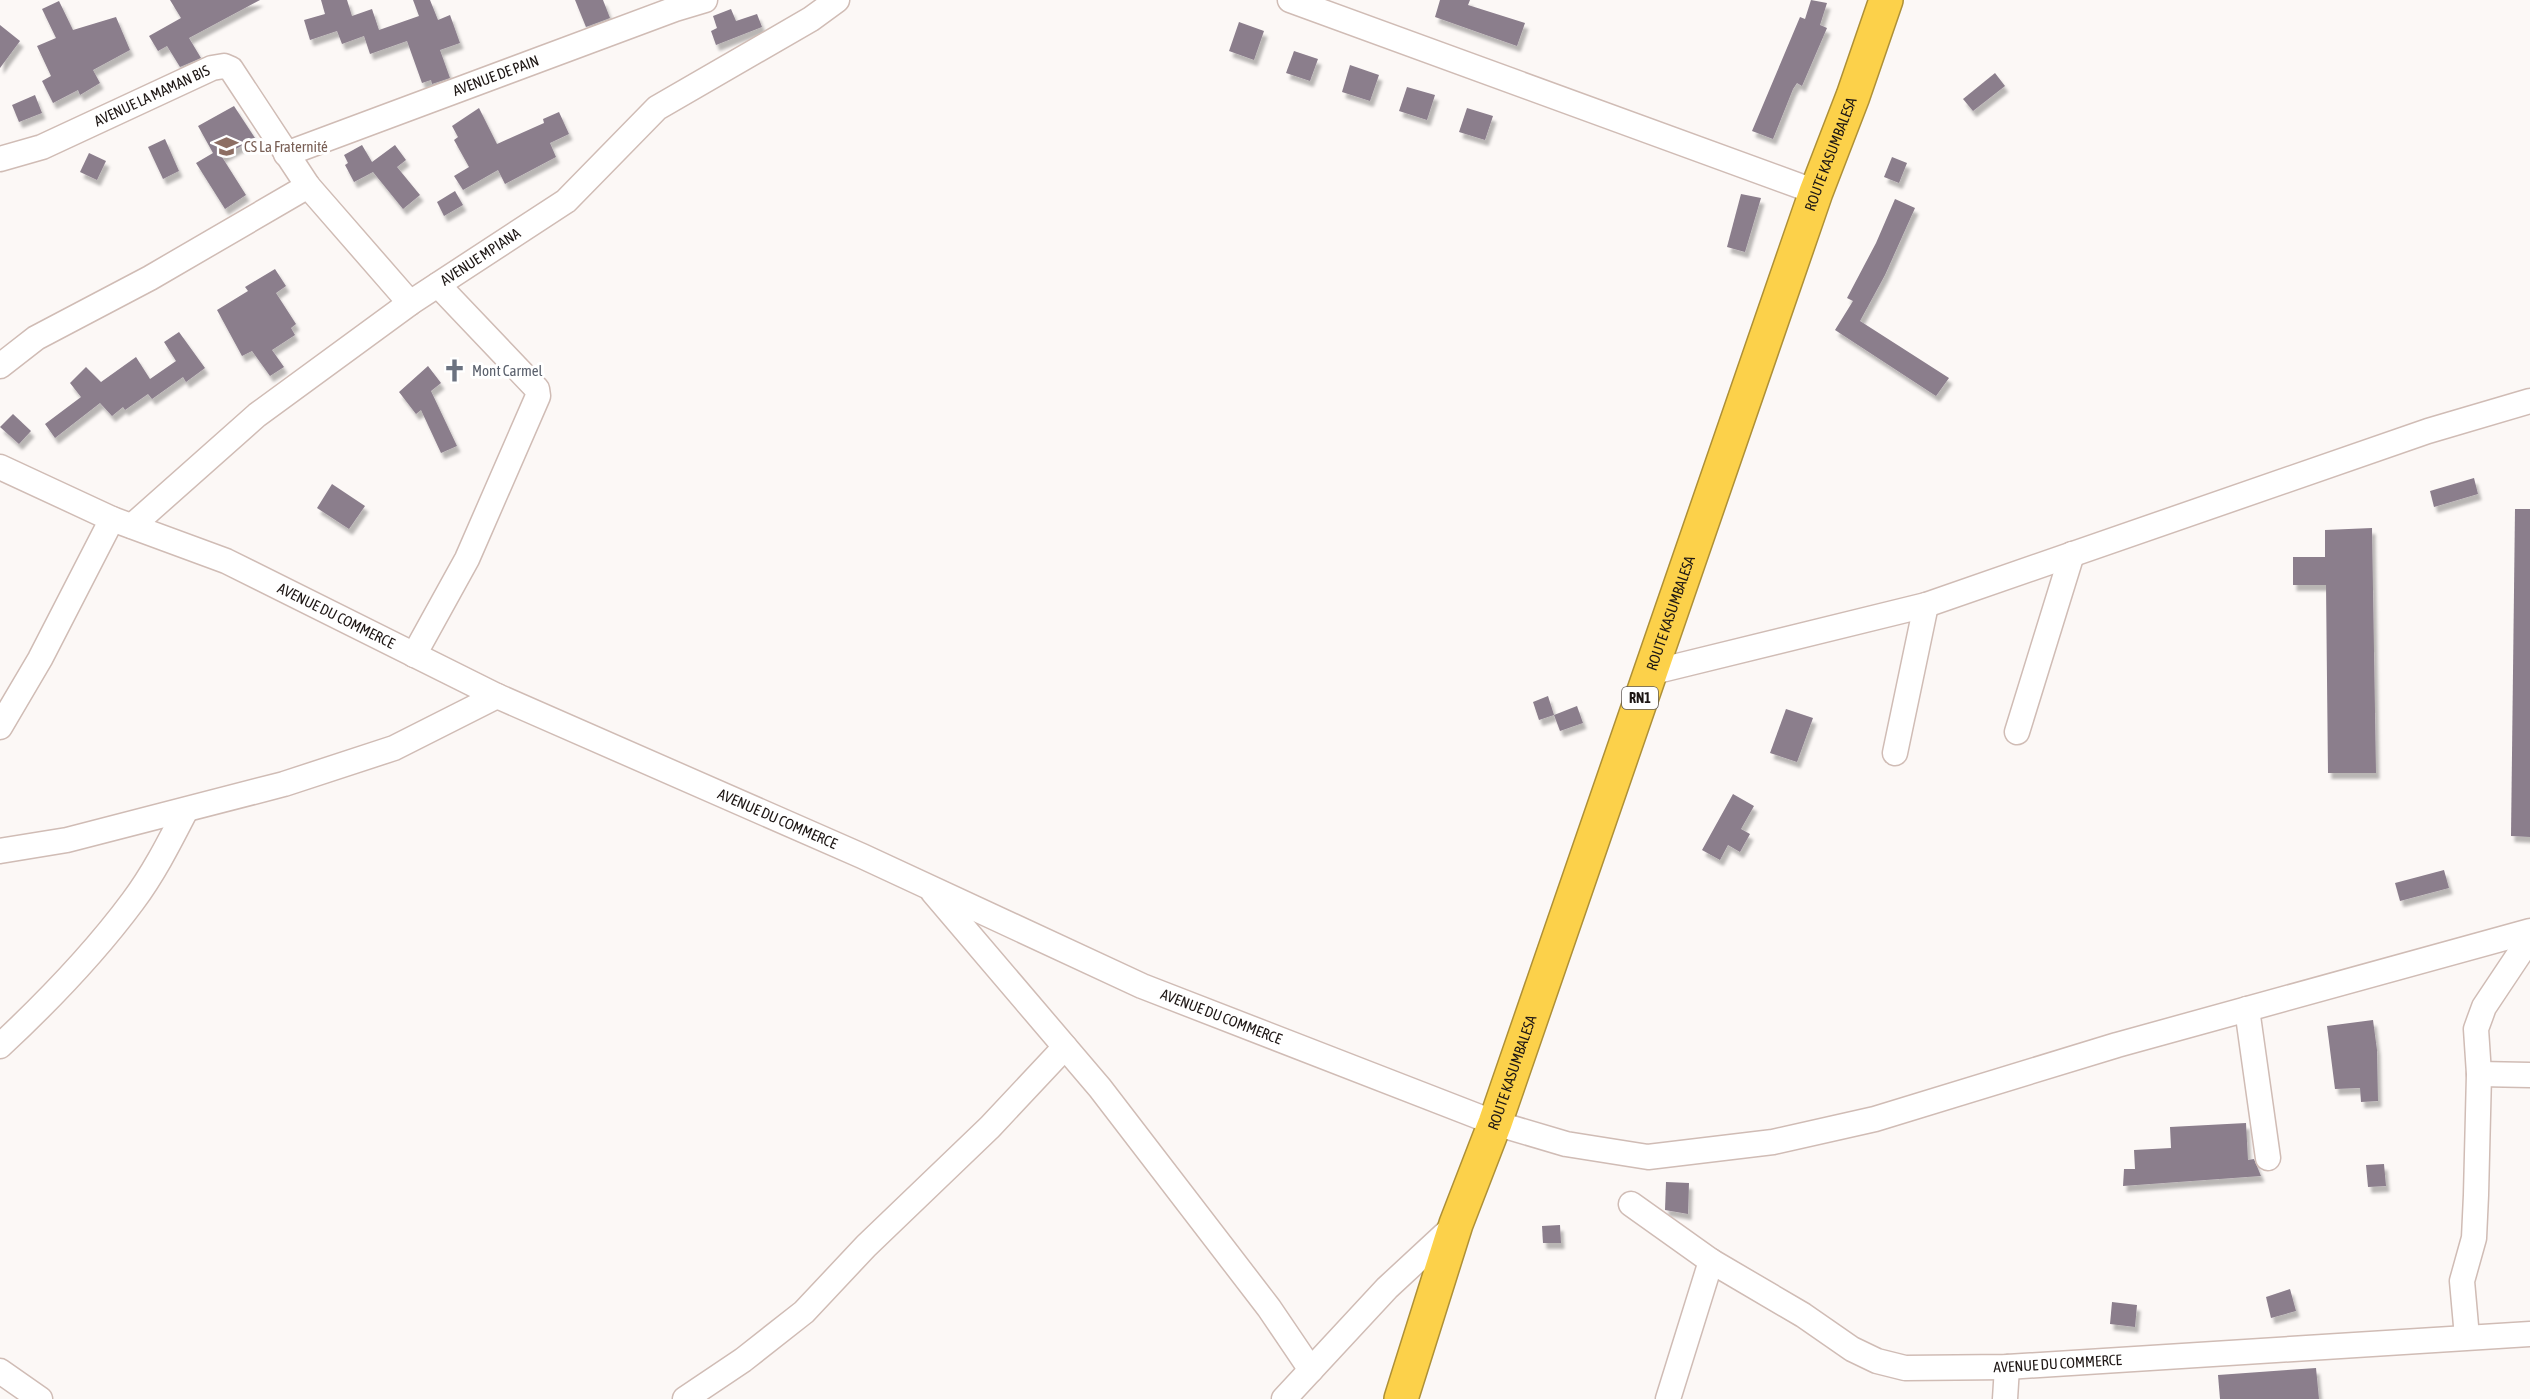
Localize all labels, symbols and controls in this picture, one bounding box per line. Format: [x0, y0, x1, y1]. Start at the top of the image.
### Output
street label: AVENUE DE PAIN [450, 51, 541, 99]
street label: AVENUE LA MAMAN BIS [91, 61, 212, 130]
street label: ROUTE KASUMBALESA [1801, 94, 1860, 213]
school or university icon: CS La Fraternité [213, 134, 239, 160]
place label: CS La Fraternité [244, 138, 328, 155]
street label: AVENUE MPIANA [437, 224, 524, 289]
church icon: Mont Carmel [441, 358, 467, 384]
place label: Mont Carmel [472, 362, 543, 379]
street label: ROUTE KASUMBALESA [1643, 553, 1698, 673]
street label: AVENUE DU COMMERCE [275, 579, 398, 652]
road number: RN1 [1622, 687, 1658, 709]
street label: AVENUE DU COMMERCE [715, 785, 841, 852]
street label: AVENUE DU COMMERCE [1158, 985, 1285, 1048]
street label: ROUTE KASUMBALESA [1484, 1012, 1540, 1132]
street label: AVENUE DU COMMERCE [1993, 1351, 2123, 1375]

